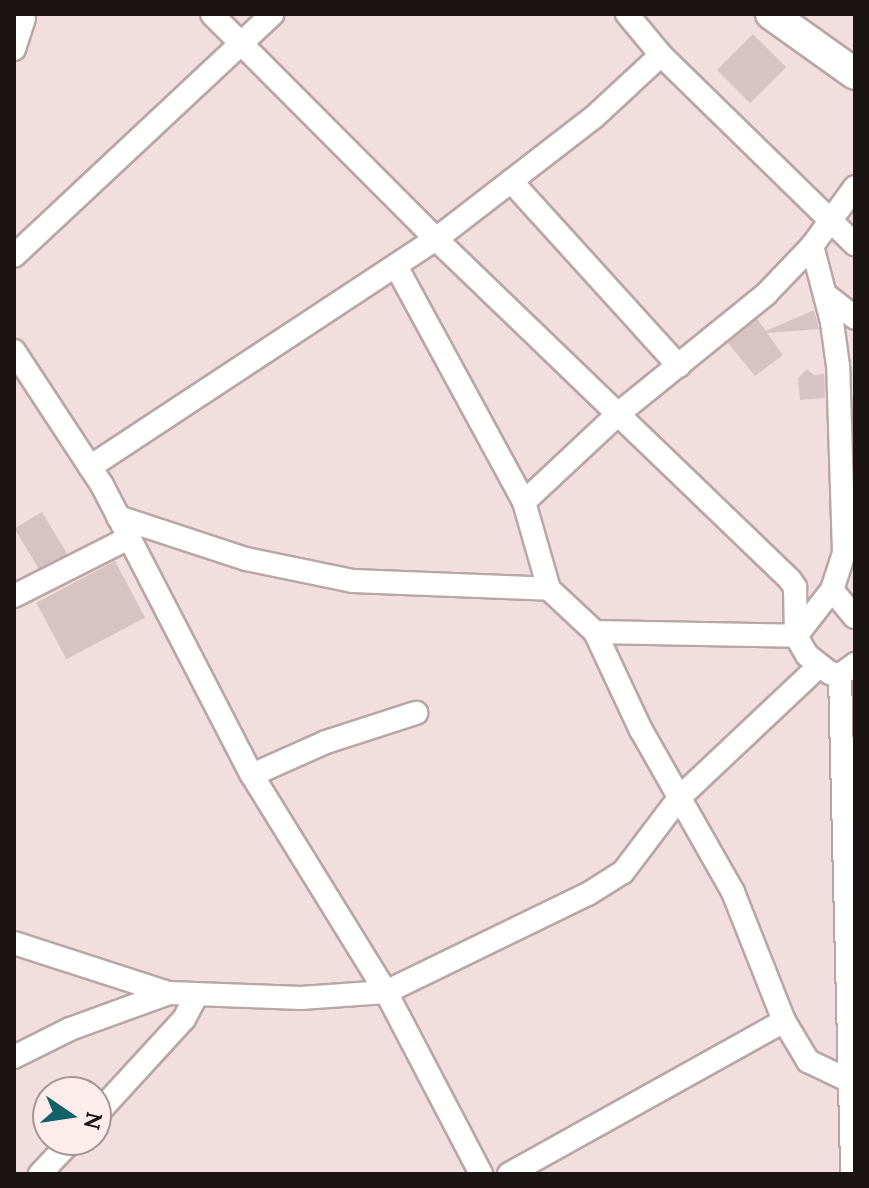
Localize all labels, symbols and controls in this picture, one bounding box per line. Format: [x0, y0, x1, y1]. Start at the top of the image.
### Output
north arrow [32, 1076, 112, 1156]
text: N [78, 1110, 109, 1132]

